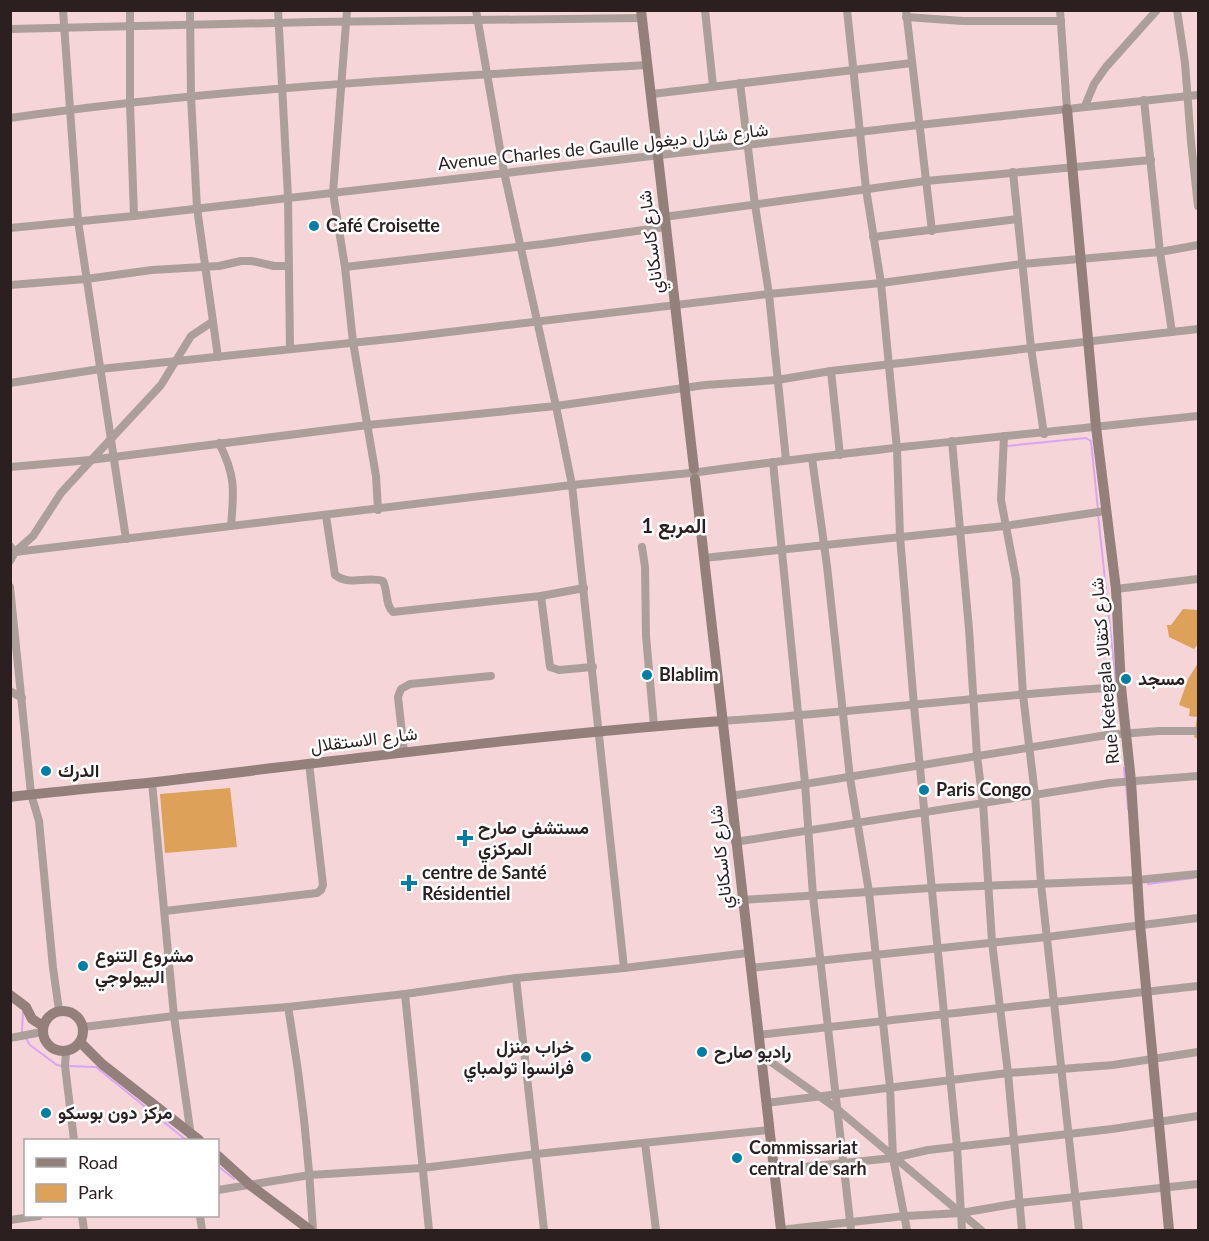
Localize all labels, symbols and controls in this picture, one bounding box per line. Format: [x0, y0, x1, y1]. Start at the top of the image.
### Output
street label: Avenue Charles de Gaulle شارع شارل ديغول [436, 118, 770, 176]
street label: شارع كاسكاناي [633, 188, 672, 295]
place label: Café Croisette [326, 214, 440, 236]
marker: Café Croisette [307, 219, 321, 233]
district label: المربع 1 [642, 513, 706, 540]
street label: Rue Ketegala شارع كتقالا [1085, 577, 1125, 765]
place label: Blablim [659, 663, 719, 685]
place label: مسجد [1138, 667, 1185, 690]
marker: Blablim [640, 668, 654, 682]
marker: مسجد [1119, 672, 1133, 686]
street label: شارع الاستقلال [309, 722, 419, 758]
place label: الدرك [58, 759, 99, 782]
marker: الدرك [39, 764, 53, 778]
place label: Paris Congo [936, 778, 1031, 800]
marker: Paris Congo [917, 783, 931, 797]
street label: شارع كاسكاناي [704, 804, 741, 910]
place label: مستشفى صارح المركزي [478, 816, 589, 864]
marker: مستشفى صارح المركزي [456, 829, 474, 847]
place label: centre de Santé Résidentiel [422, 861, 547, 904]
marker: centre de Santé Résidentiel [400, 874, 418, 892]
place label: مشروع التنوع البيولوجي [95, 944, 194, 992]
marker: مشروع التنوع البيولوجي [76, 959, 90, 973]
place label: خراب منزل فرانسوا تولمباي [464, 1035, 574, 1083]
place label: راديو صارح [714, 1040, 791, 1064]
marker: راديو صارح [695, 1045, 709, 1059]
marker: خراب منزل فرانسوا تولمباي [579, 1050, 593, 1064]
place label: مركز دون بوسكو [58, 1101, 173, 1124]
marker: مركز دون بوسكو [39, 1106, 53, 1120]
place label: Commissariat central de sarh [749, 1136, 867, 1179]
legend [24, 1139, 219, 1217]
text: Road [78, 1151, 118, 1173]
marker: Commissariat central de sarh [730, 1151, 744, 1165]
text: Park [78, 1181, 114, 1203]

